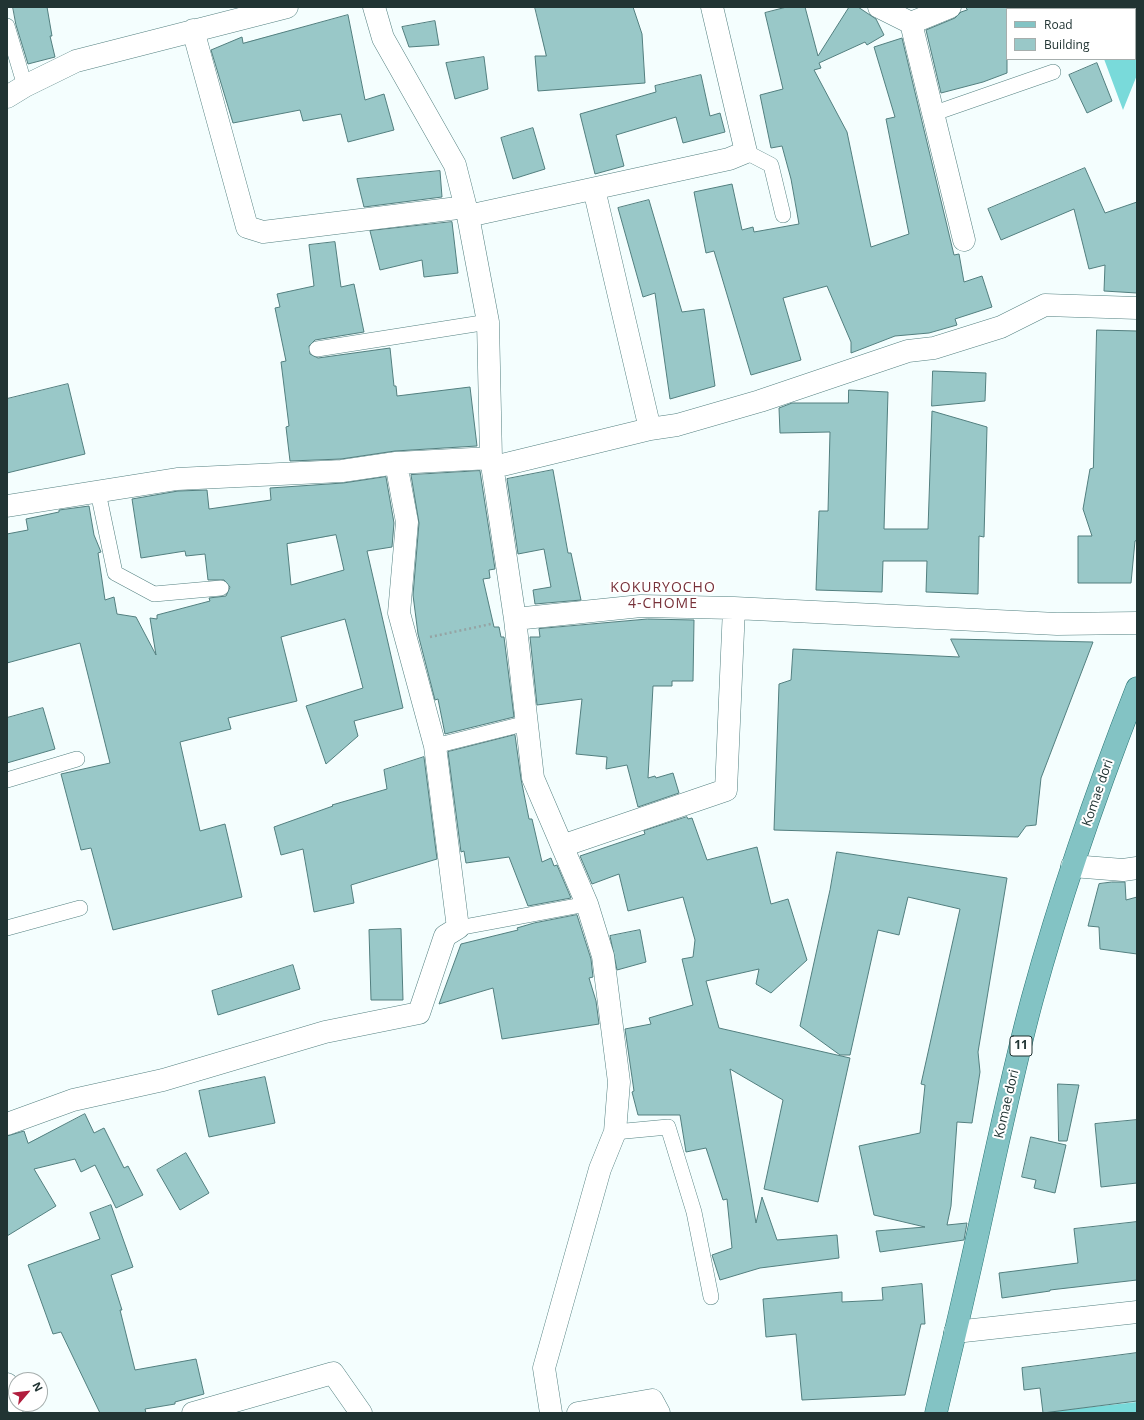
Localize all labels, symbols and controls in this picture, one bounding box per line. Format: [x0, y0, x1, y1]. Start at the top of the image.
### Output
legend [1006, 8, 1136, 60]
text: Road [1044, 16, 1073, 33]
text: Building [1044, 36, 1089, 53]
district label: KOKURYOCHO 4-CHOME [610, 580, 716, 612]
street label: Komae dori [1079, 757, 1117, 829]
road number: 11 [1010, 1036, 1032, 1056]
street label: Komae dori [992, 1068, 1022, 1140]
north arrow [8, 1372, 48, 1412]
text: N [29, 1379, 47, 1394]

